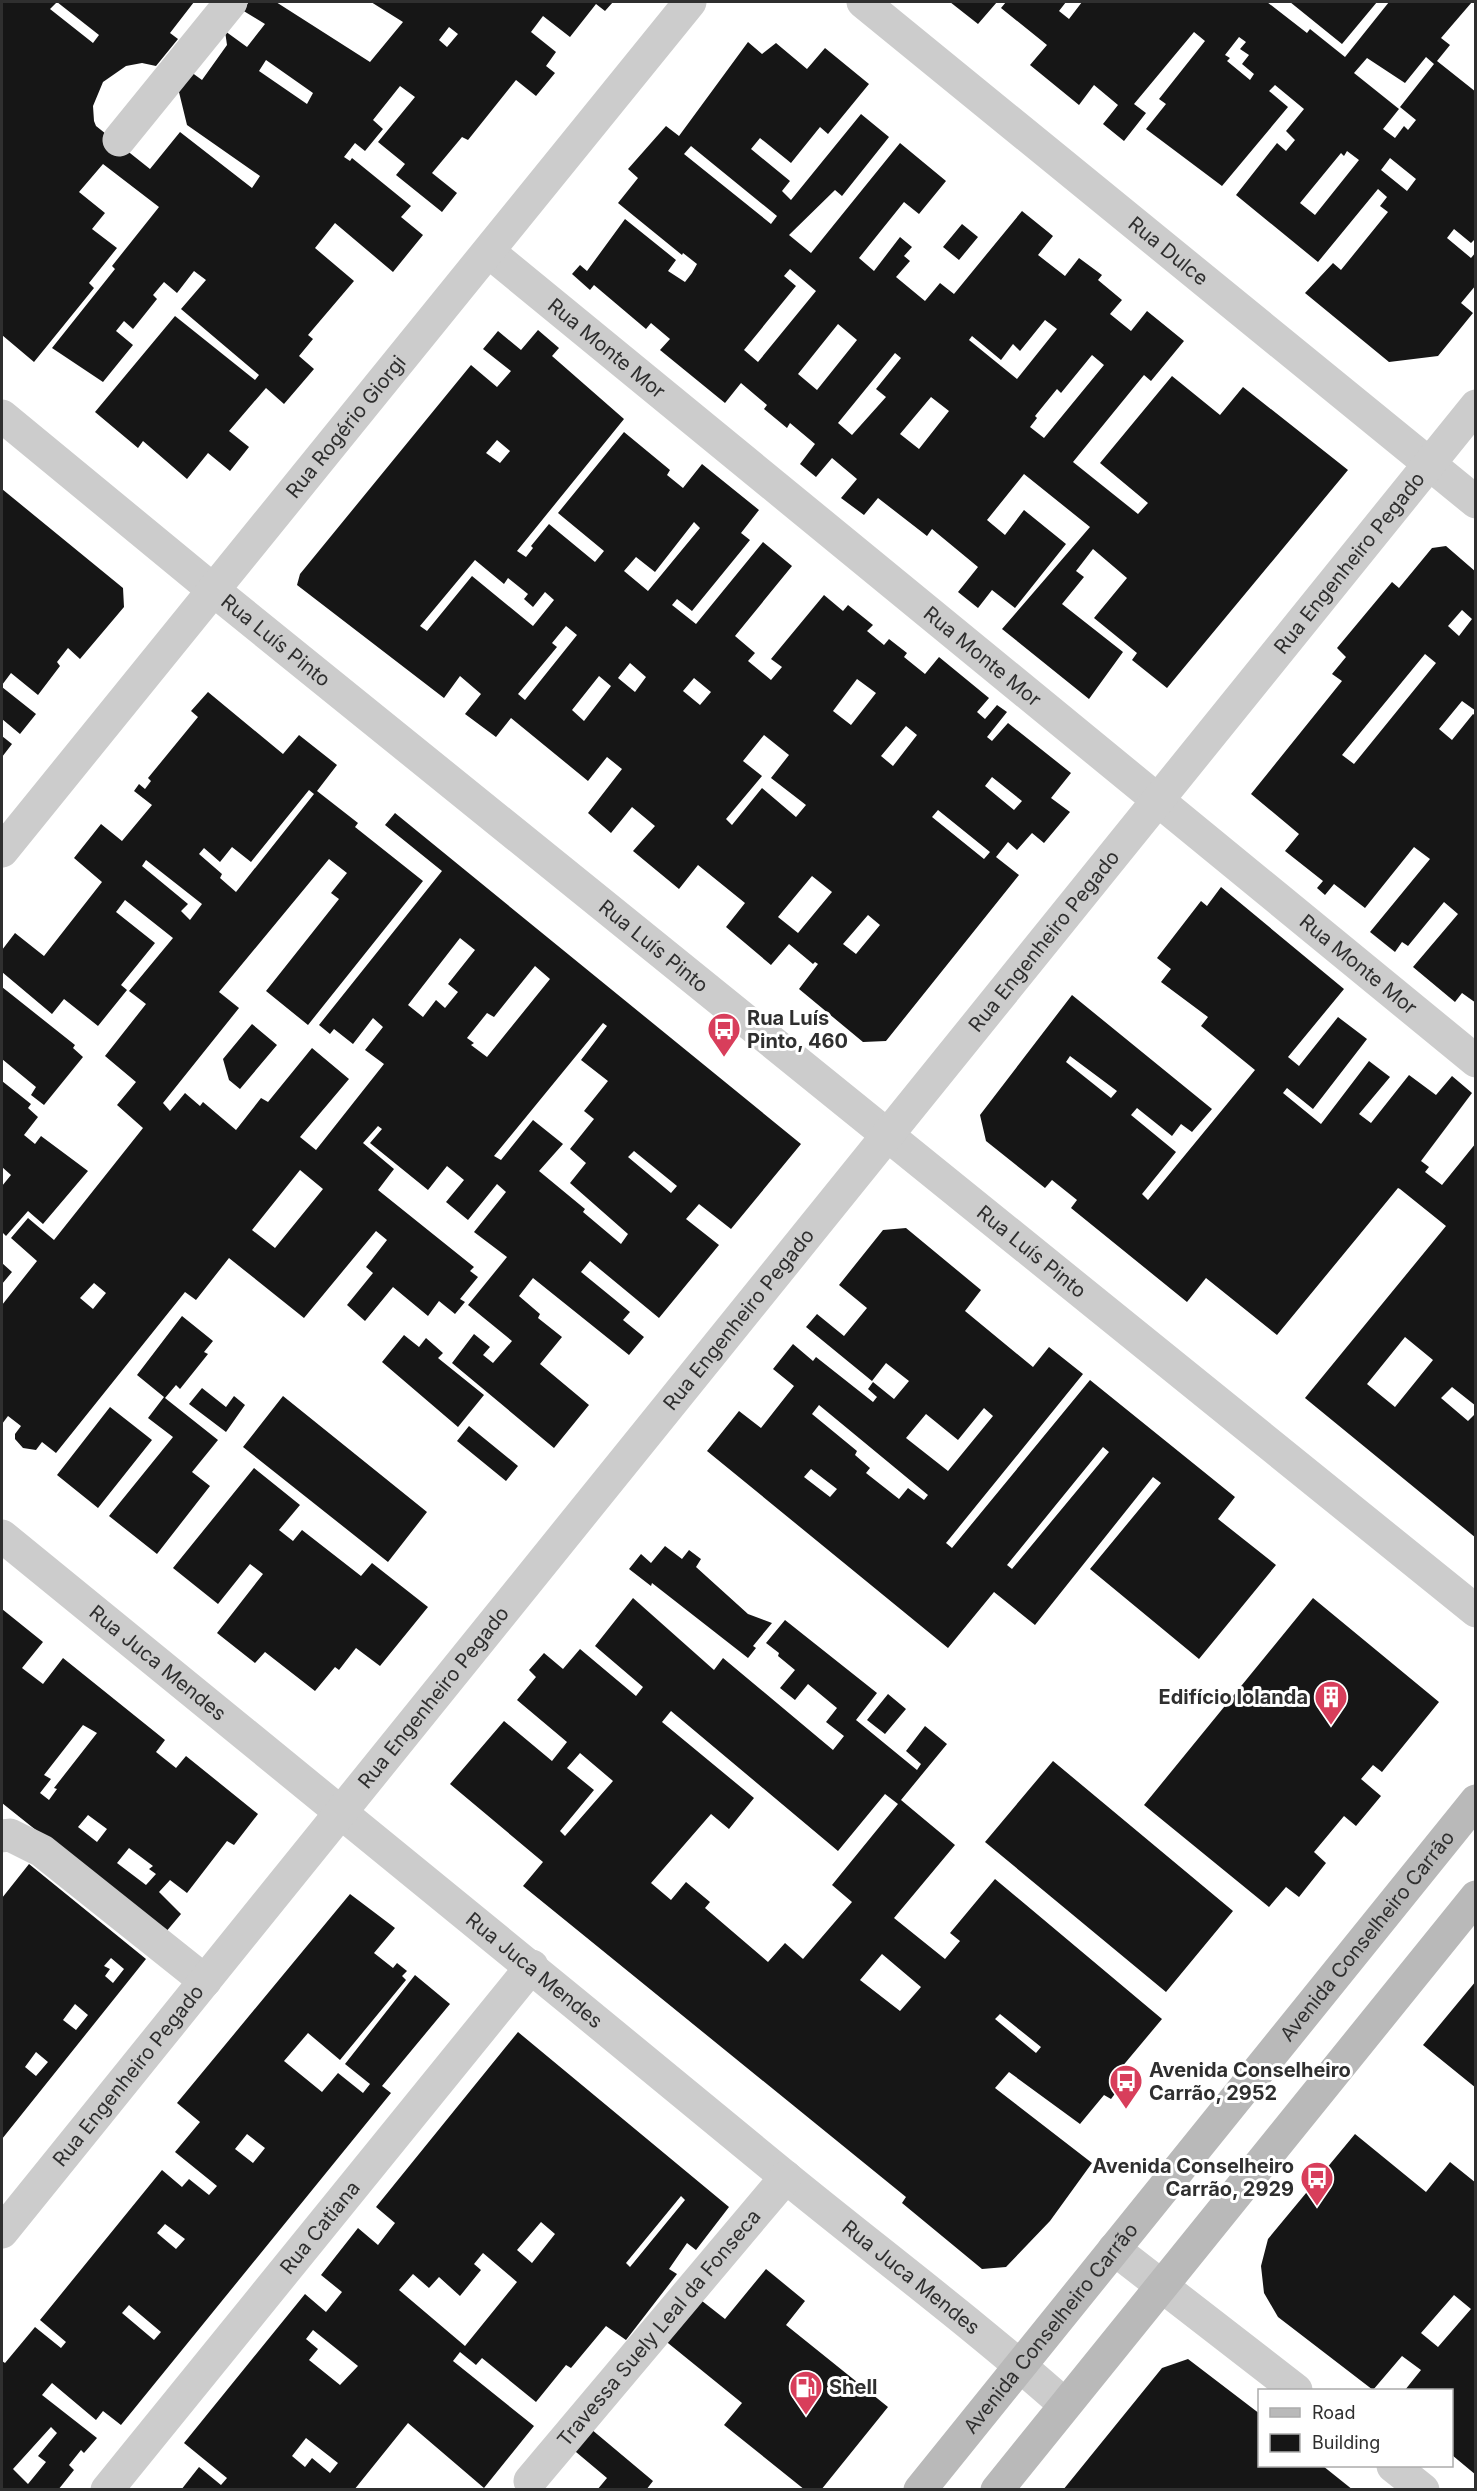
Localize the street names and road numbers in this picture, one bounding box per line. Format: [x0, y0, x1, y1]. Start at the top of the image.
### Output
street label: Rua Dulce [1124, 211, 1213, 291]
street label: Rua Monte Mor [543, 293, 670, 404]
street label: Rua Rogério Giorgi [281, 351, 411, 503]
street label: Rua Engenheiro Pegado [1269, 467, 1430, 659]
street label: Rua Luís Pinto [216, 589, 335, 692]
street label: Rua Monte Mor [919, 601, 1046, 712]
street label: Rua Engenheiro Pegado [964, 845, 1125, 1037]
street label: Rua Luís Pinto [594, 895, 713, 997]
street label: Rua Monte Mor [1295, 909, 1422, 1020]
street label: Rua Luís Pinto [972, 1200, 1091, 1303]
street label: Rua Engenheiro Pegado [658, 1224, 819, 1415]
street label: Rua Juca Mendes [85, 1600, 231, 1726]
street label: Rua Engenheiro Pegado [353, 1602, 514, 1793]
street label: Avenida Conselheiro Carrão [1275, 1826, 1459, 2046]
street label: Rua Juca Mendes [461, 1907, 607, 2033]
street label: Rua Engenheiro Pegado [48, 1980, 209, 2171]
street label: Rua Catiana [275, 2176, 365, 2279]
street label: Travessa Suely Leal da Fonseca [552, 2204, 766, 2452]
street label: Rua Juca Mendes [837, 2215, 985, 2340]
street label: Avenida Conselheiro Carrão [958, 2218, 1143, 2438]

